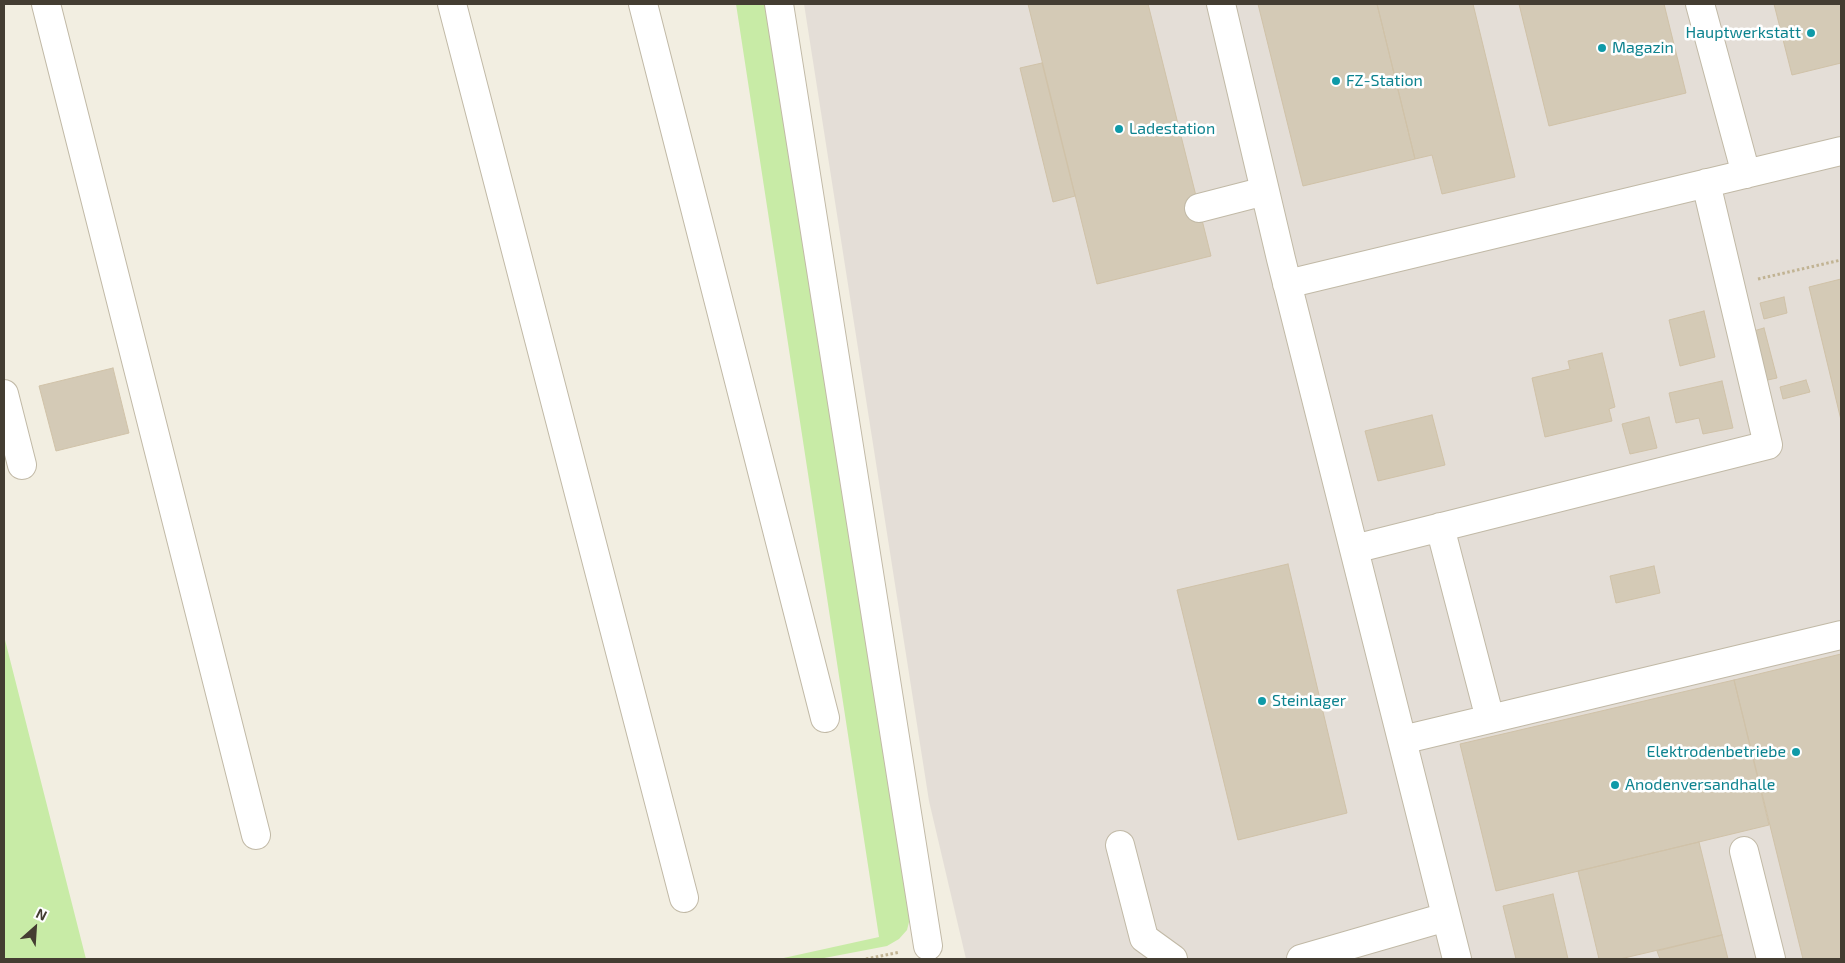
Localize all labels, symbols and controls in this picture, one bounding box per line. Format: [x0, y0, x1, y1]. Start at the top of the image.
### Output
place label: Hauptwerkstatt [1686, 23, 1801, 43]
marker: Hauptwerkstatt [1805, 27, 1817, 39]
place label: Magazin [1612, 38, 1674, 58]
marker: Magazin [1596, 42, 1608, 54]
place label: FZ-Station [1346, 71, 1423, 91]
marker: FZ-Station [1330, 75, 1342, 87]
place label: Ladestation [1129, 119, 1215, 139]
marker: Ladestation [1113, 123, 1125, 135]
place label: Steinlager [1272, 691, 1346, 711]
marker: Steinlager [1256, 695, 1268, 707]
place label: Elektrodenbetriebe [1647, 742, 1786, 762]
marker: Elektrodenbetriebe [1790, 746, 1802, 758]
place label: Anodenversandhalle [1625, 775, 1775, 795]
marker: Anodenversandhalle [1609, 779, 1621, 791]
north arrow [10, 903, 60, 953]
text: N [34, 904, 50, 924]

